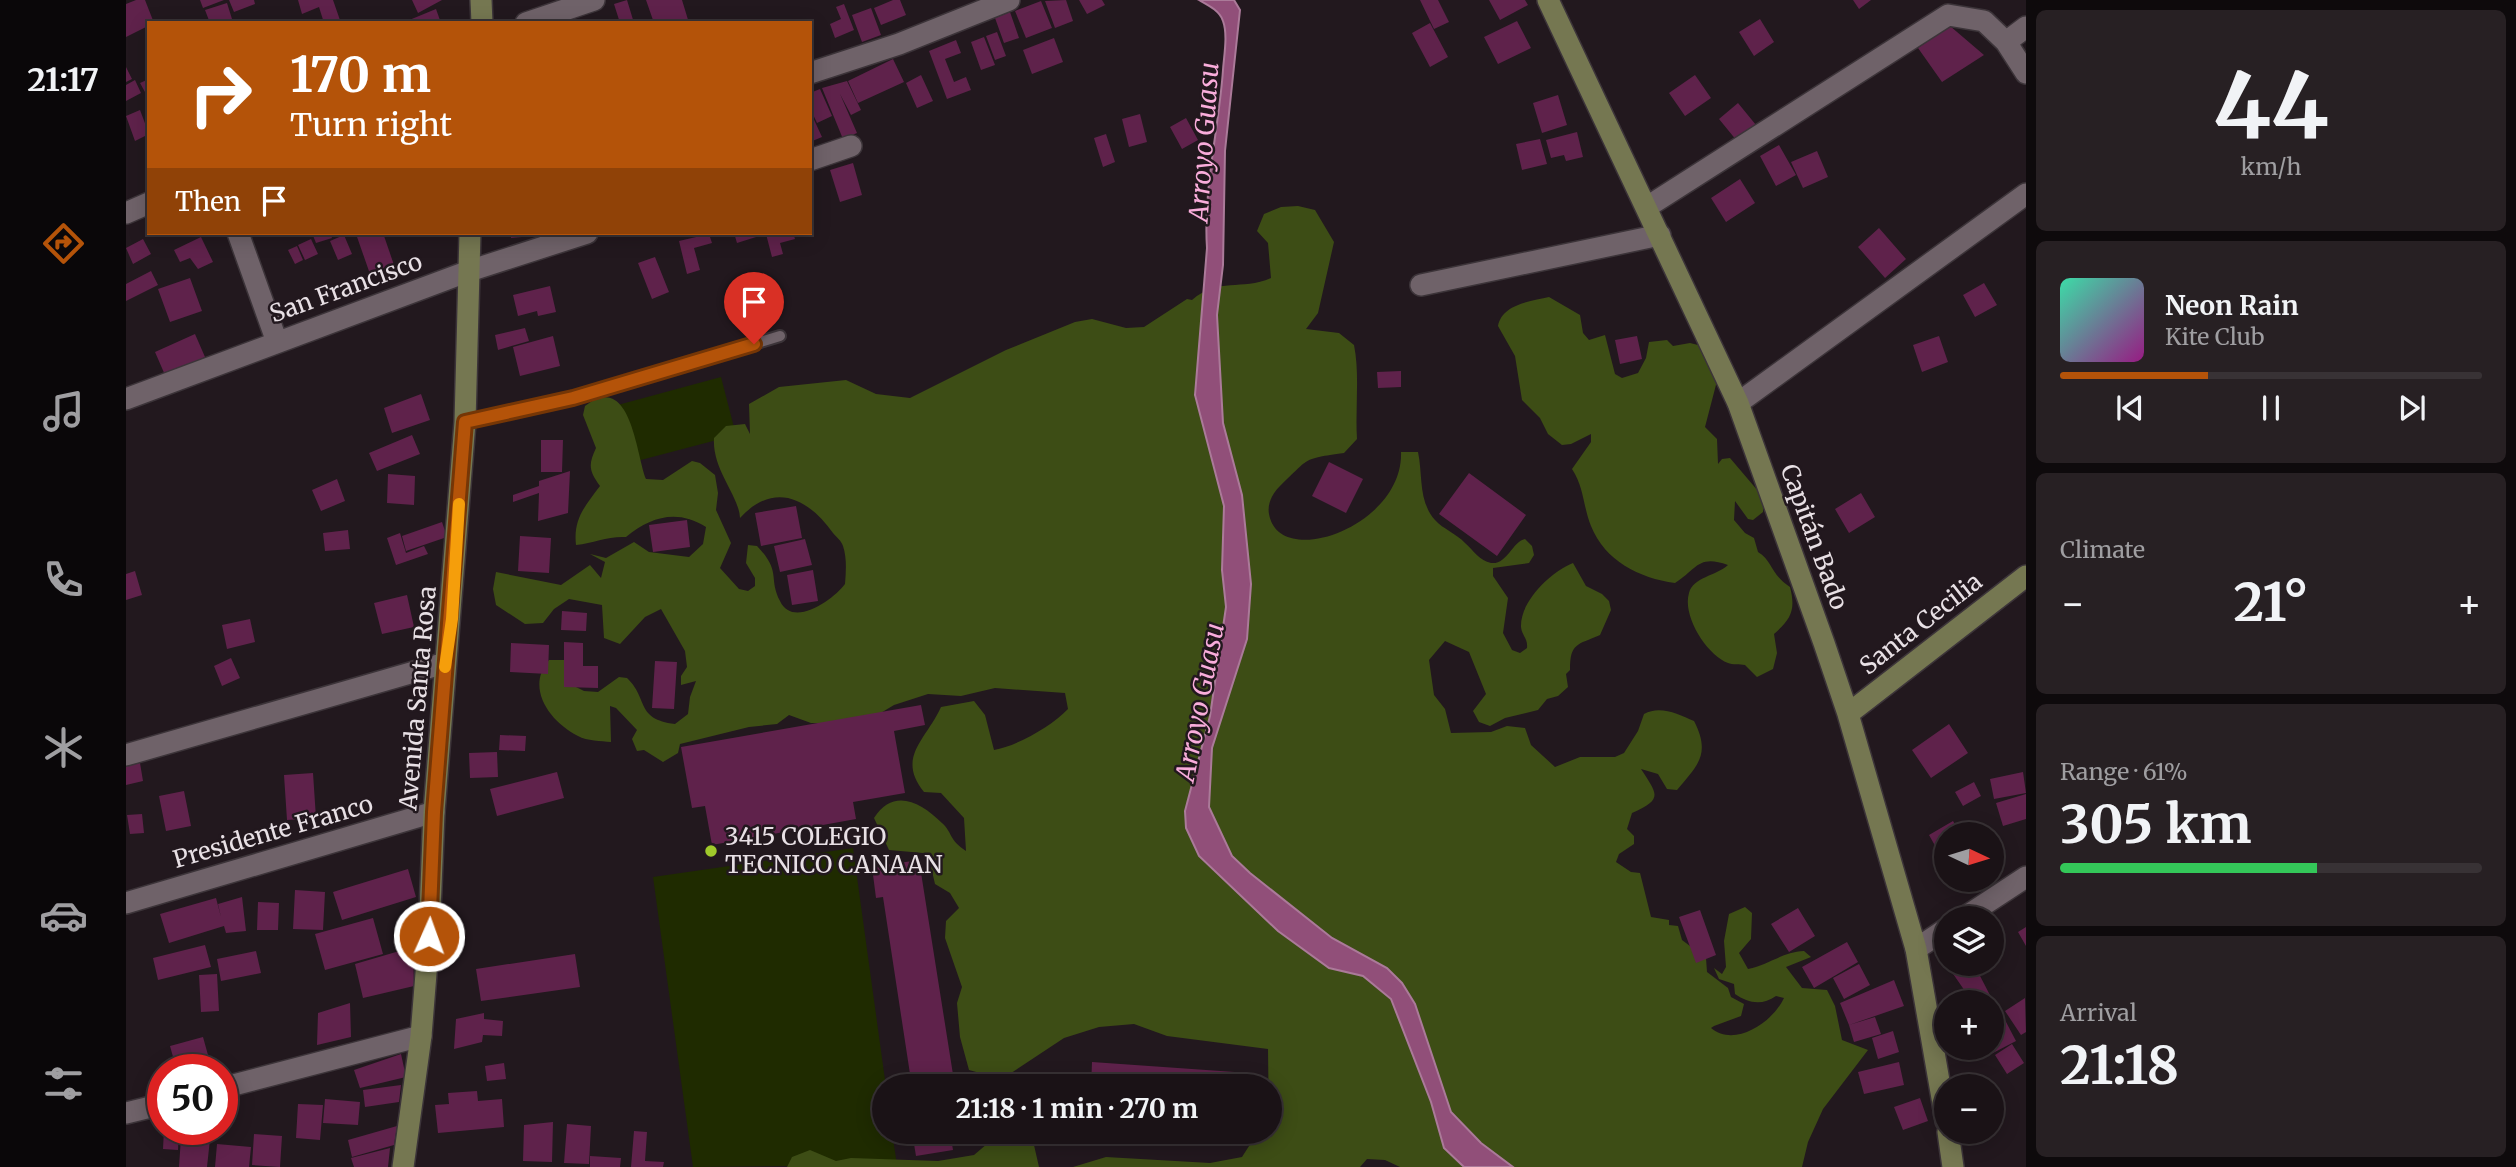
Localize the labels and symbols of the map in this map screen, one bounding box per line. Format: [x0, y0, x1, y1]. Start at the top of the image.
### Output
water label: Arroyo Guasu [1181, 61, 1226, 225]
street label: San Francisco [265, 246, 426, 329]
pin [724, 272, 784, 344]
street label: Capitán Bado [1774, 460, 1855, 614]
street label: Santa Cecilia [1853, 566, 1988, 681]
street label: Avenida Santa Rosa [392, 584, 443, 812]
water label: Arroyo Guasu [1168, 620, 1231, 786]
street label: Presidente Franco [169, 788, 376, 875]
place label: 3415 COLEGIO TECNICO CANAAN [725, 821, 943, 880]
north arrow [1934, 822, 2004, 892]
marker: 3415 COLEGIO TECNICO CANAAN [703, 843, 719, 859]
position arrow [392, 899, 466, 973]
speed limit sign: 50 [147, 1054, 238, 1145]

